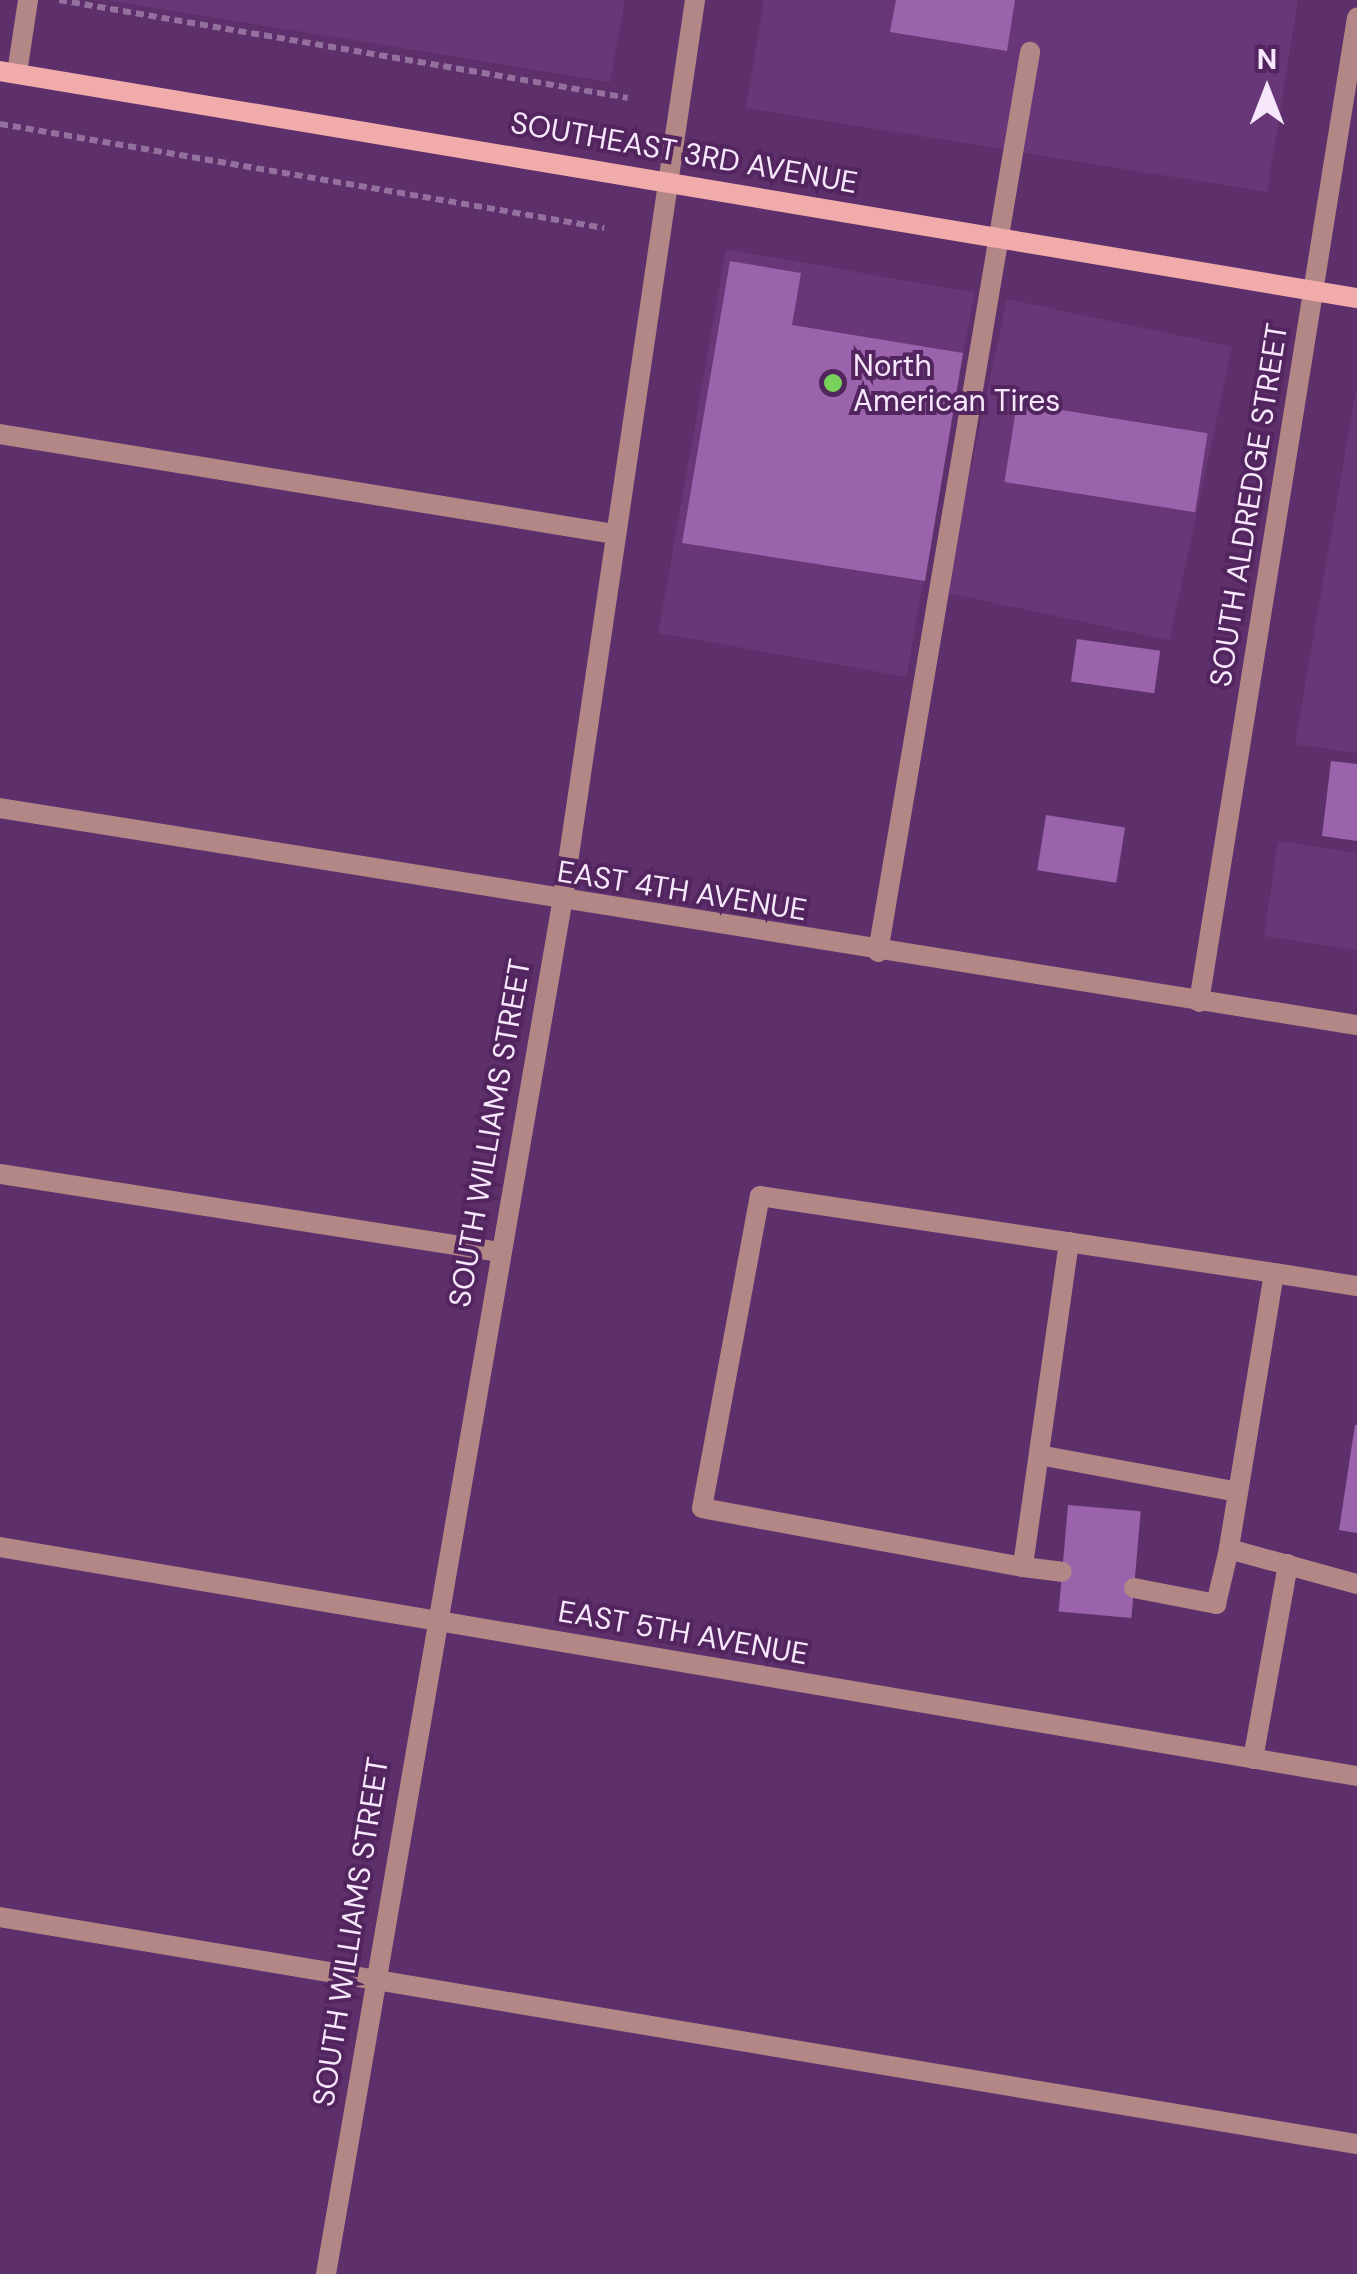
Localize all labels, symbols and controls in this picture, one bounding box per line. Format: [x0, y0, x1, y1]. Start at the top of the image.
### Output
north arrow [1217, 40, 1317, 140]
text: N [1257, 41, 1277, 78]
street label: SOUTHEAST 3RD AVENUE [508, 105, 860, 201]
street label: SOUTH ALDREDGE STREET [1202, 321, 1296, 689]
place label: North American Tires [853, 348, 1060, 418]
marker: North American Tires [822, 372, 844, 394]
street label: EAST 4TH AVENUE [555, 853, 809, 929]
street label: SOUTH WILLIAMS STREET [442, 956, 538, 1310]
street label: EAST 5TH AVENUE [555, 1593, 811, 1673]
street label: SOUTH WILLIAMS STREET [306, 1755, 396, 2109]

